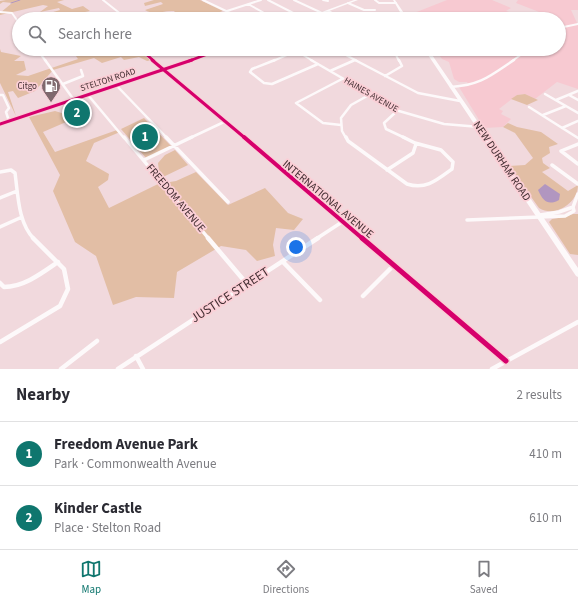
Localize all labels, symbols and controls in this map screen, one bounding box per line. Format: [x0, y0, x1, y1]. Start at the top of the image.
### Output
search box [12, 12, 566, 56]
icon: search [26, 23, 48, 45]
text: Search here [58, 24, 132, 45]
street label: STELTON ROAD [79, 65, 138, 95]
street label: HAINES AVENUE [341, 74, 401, 116]
fuel station icon: Citgo [40, 75, 62, 103]
place label: Citgo [17, 80, 37, 93]
pin: 2 [64, 98, 90, 128]
street label: NEW DURHAM ROAD [470, 118, 534, 204]
pin: 1 [132, 122, 158, 152]
street label: INTERNATIONAL AVENUE [279, 156, 377, 242]
street label: FREEDOM AVENUE [143, 161, 209, 235]
your location [286, 237, 306, 257]
street label: JUSTICE STREET [187, 263, 273, 327]
text: Nearby [16, 383, 70, 407]
text: 2 results [517, 386, 562, 404]
text: Freedom Avenue Park [54, 434, 198, 455]
text: 1 [26, 445, 32, 463]
text: 410 m [529, 445, 562, 463]
text: Park · Commonwealth Avenue [54, 455, 217, 473]
text: Kinder Castle [54, 498, 142, 519]
text: 2 [26, 509, 32, 527]
text: 610 m [529, 509, 562, 527]
text: Place · Stelton Road [54, 519, 161, 537]
tab: Map [80, 558, 102, 597]
tab: Directions [263, 558, 309, 597]
tab: Saved [470, 558, 498, 597]

